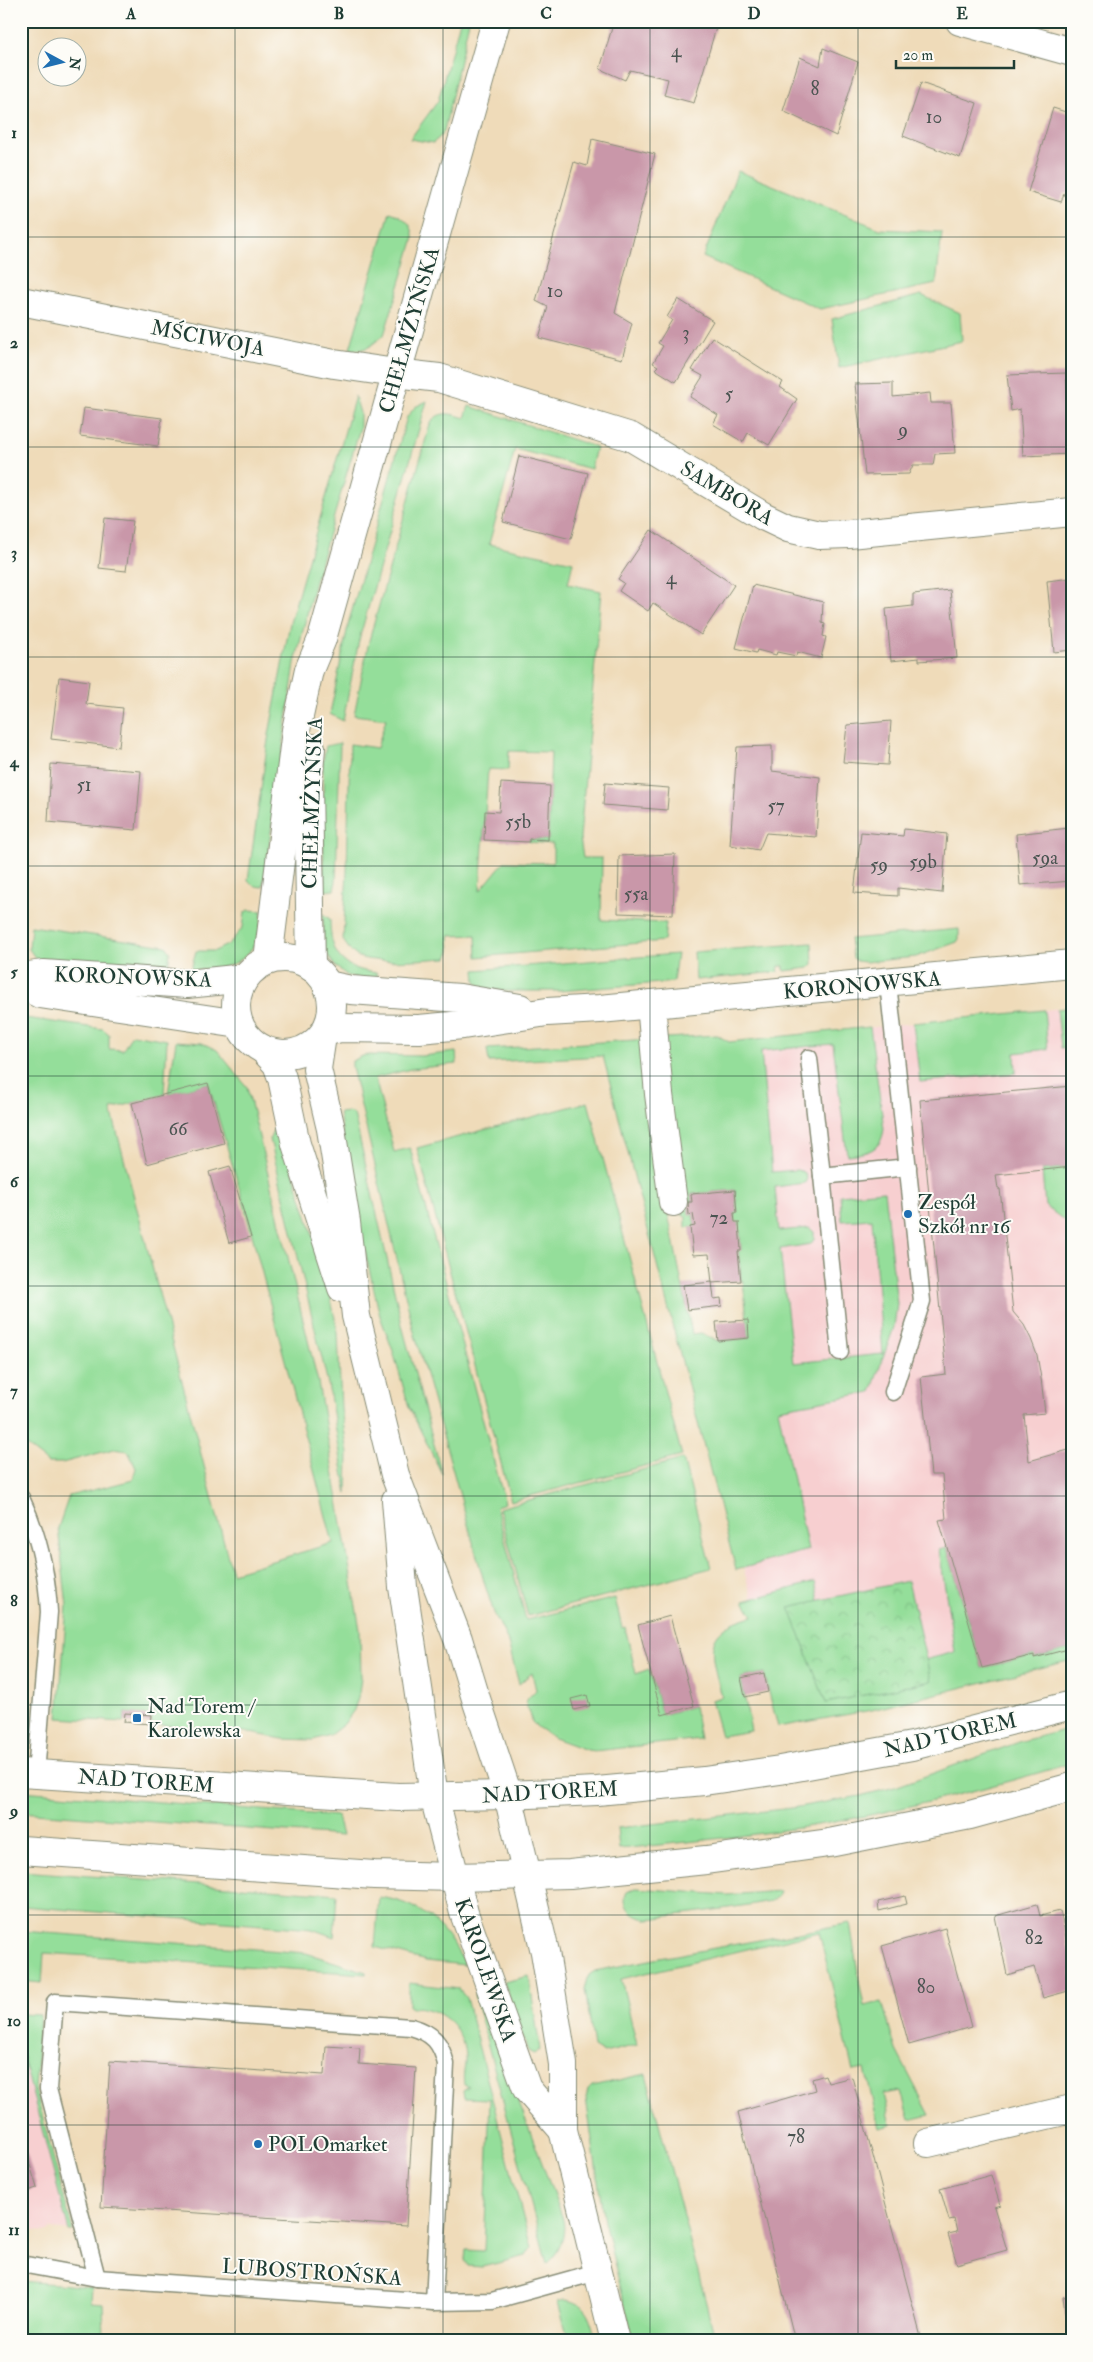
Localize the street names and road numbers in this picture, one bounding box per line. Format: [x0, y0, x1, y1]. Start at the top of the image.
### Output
street label: CHEŁMŻYŃSKA [373, 244, 446, 417]
street label: MŚCIWOJA [149, 314, 267, 363]
street label: SAMBORA [675, 455, 778, 532]
street label: CHEŁMŻYŃSKA [296, 717, 329, 889]
street label: KORONOWSKA [53, 961, 213, 994]
street label: KORONOWSKA [782, 965, 942, 1006]
street label: NAD TOREM [881, 1707, 1020, 1764]
street label: NAD TOREM [77, 1763, 215, 1800]
street label: NAD TOREM [481, 1775, 619, 1810]
street label: KAROLEWSKA [448, 1894, 523, 2046]
street label: LUBOSTROŃSKA [221, 2253, 403, 2292]

